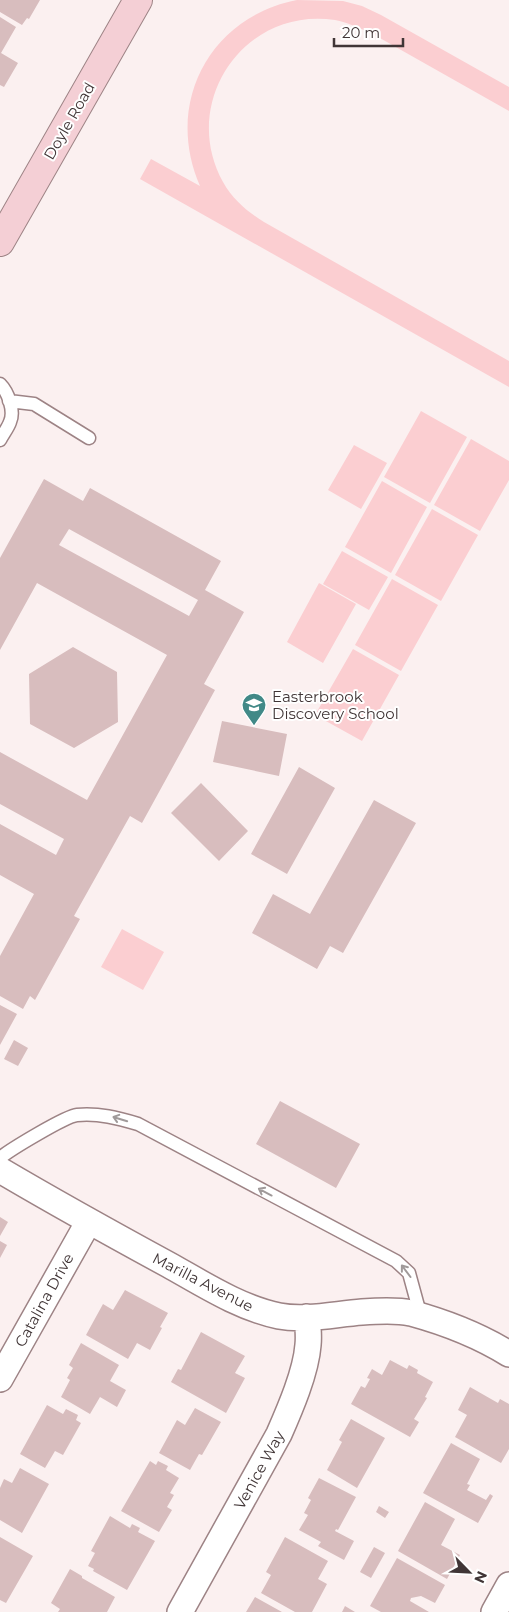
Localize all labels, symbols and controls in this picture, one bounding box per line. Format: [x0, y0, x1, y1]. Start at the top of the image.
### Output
scale bar [334, 15, 403, 47]
text: 20 m [342, 23, 380, 42]
street label: Doyle Road [39, 79, 99, 163]
place label: Easterbrook Discovery School [272, 687, 399, 723]
school or university icon: Easterbrook Discovery School [241, 692, 267, 726]
one-way arrow [113, 1113, 129, 1123]
one-way arrow [259, 1186, 273, 1196]
street label: Marilla Avenue [149, 1248, 257, 1316]
street label: Catalina Drive [10, 1250, 78, 1350]
one-way arrow [401, 1264, 411, 1278]
street label: Venice Way [230, 1427, 289, 1513]
north arrow [444, 1547, 494, 1597]
text: N [470, 1568, 491, 1586]

